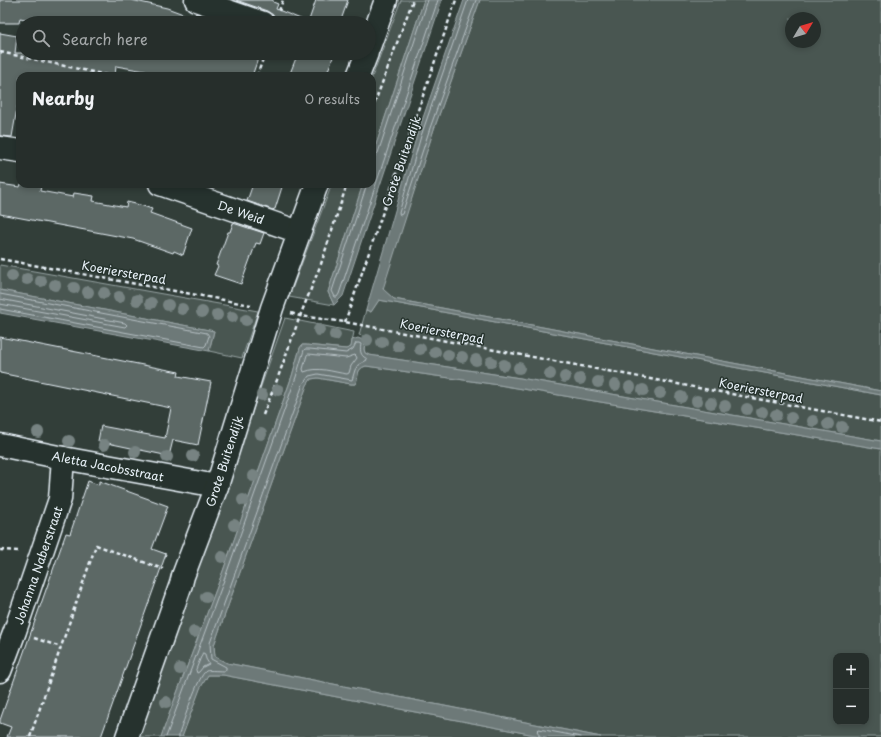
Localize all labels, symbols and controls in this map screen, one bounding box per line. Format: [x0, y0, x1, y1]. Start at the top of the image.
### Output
north arrow [785, 12, 821, 48]
search box [16, 16, 376, 60]
icon: search [30, 27, 52, 49]
text: Search here [62, 27, 148, 50]
text: Nearby [32, 85, 94, 111]
text: 0 results [305, 89, 360, 108]
street label: Grote Buitendijk [377, 113, 425, 209]
street label: De Weid [215, 196, 267, 228]
street label: Koeriersterpad [80, 256, 168, 288]
street label: Koeriersterpad [398, 314, 486, 348]
street label: Koeriersterpad [717, 373, 805, 407]
street label: Grote Buitendijk [201, 413, 247, 509]
street label: Aletta Jacobsstraat [51, 446, 166, 486]
street label: Johanna Naberstraat [9, 503, 67, 626]
map controls [833, 653, 869, 725]
button: + [833, 653, 869, 689]
button: − [833, 689, 869, 725]

